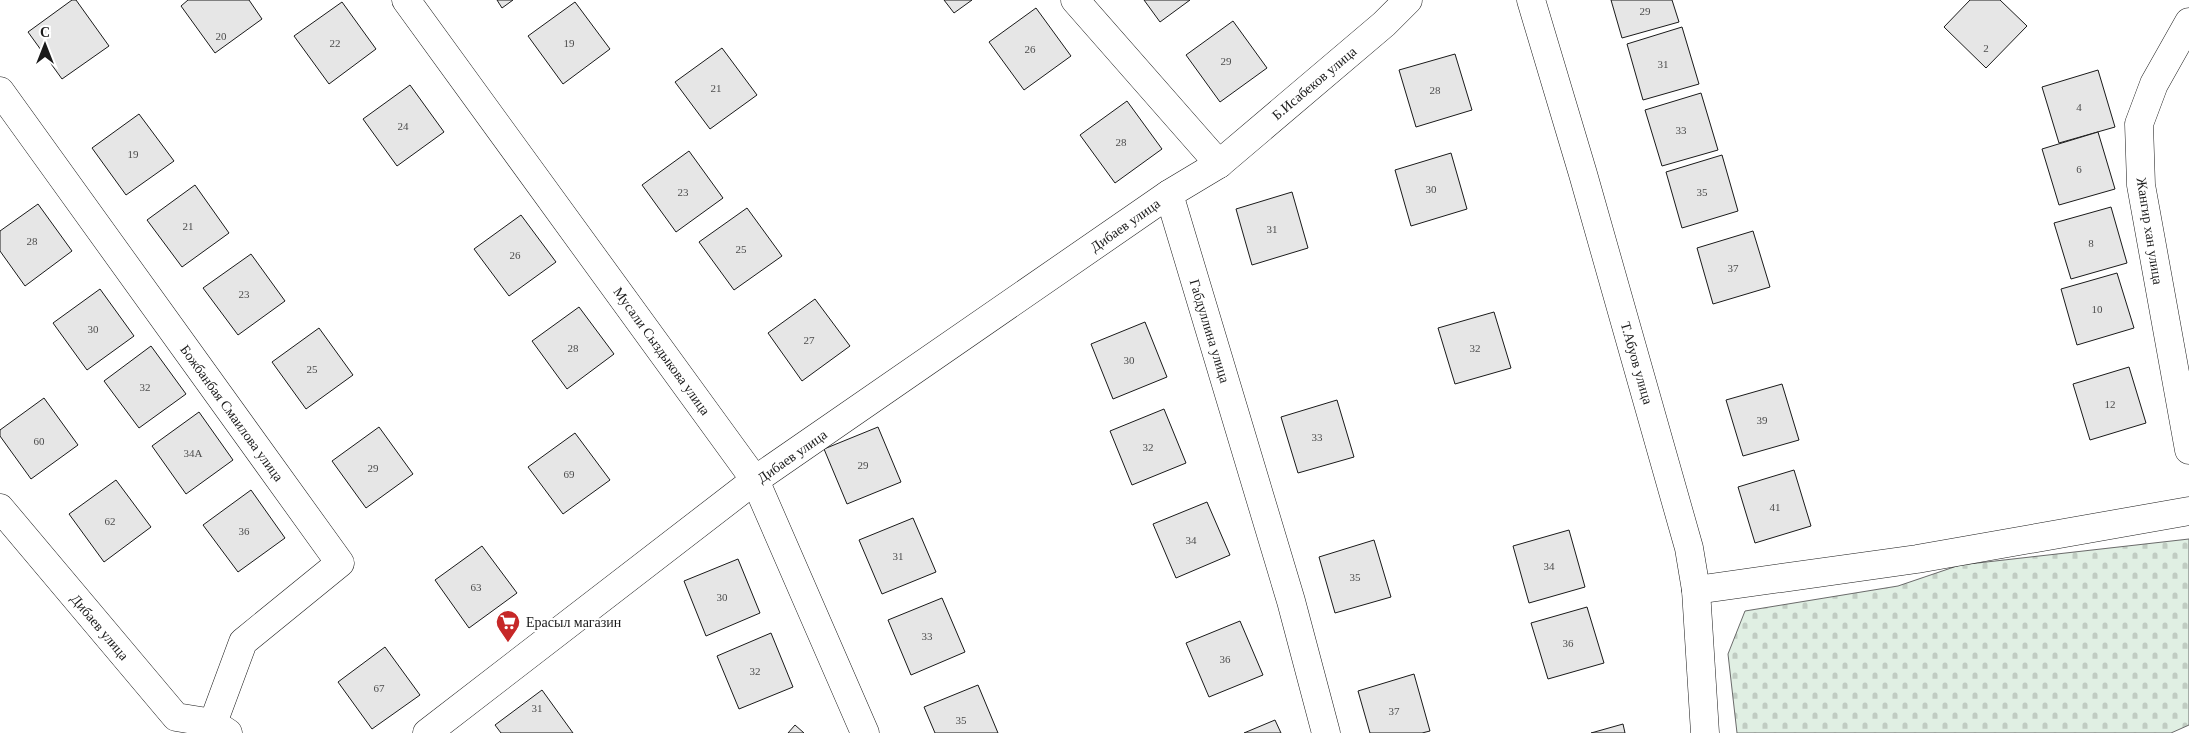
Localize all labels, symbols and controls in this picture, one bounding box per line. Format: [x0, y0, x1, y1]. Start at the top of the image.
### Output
house number: 29 [1640, 5, 1651, 17]
north arrow [20, 20, 70, 70]
text: С [40, 25, 50, 40]
house number: 20 [216, 30, 227, 42]
house number: 22 [330, 37, 341, 49]
house number: 19 [564, 37, 575, 49]
house number: 2 [1983, 42, 1989, 54]
house number: 26 [1025, 43, 1036, 55]
street label: Б.Исабеков улица [1269, 43, 1360, 123]
house number: 29 [1221, 55, 1232, 67]
house number: 31 [1658, 58, 1669, 70]
house number: 21 [711, 82, 722, 94]
house number: 28 [1430, 84, 1441, 96]
house number: 4 [2076, 101, 2082, 113]
house number: 24 [398, 120, 409, 132]
house number: 33 [1676, 124, 1687, 136]
house number: 28 [1116, 136, 1127, 148]
house number: 19 [128, 148, 139, 160]
house number: 6 [2076, 163, 2082, 175]
street label: Жангир хан улица [2134, 176, 2166, 286]
house number: 30 [1426, 183, 1437, 195]
house number: 23 [678, 186, 689, 198]
house number: 35 [1697, 186, 1708, 198]
street label: Дибаев улица [1088, 196, 1164, 255]
house number: 21 [183, 220, 194, 232]
house number: 31 [1267, 223, 1278, 235]
house number: 28 [27, 235, 38, 247]
house number: 8 [2088, 237, 2094, 249]
house number: 25 [736, 243, 747, 255]
house number: 26 [510, 249, 521, 261]
house number: 37 [1728, 262, 1739, 274]
street label: Габдуллина улица [1187, 278, 1233, 385]
street label: Мусали Сыздыкова улица [610, 285, 713, 419]
house number: 23 [239, 288, 250, 300]
house number: 10 [2092, 303, 2103, 315]
street label: Т.Абуов улица [1618, 320, 1656, 407]
house number: 30 [88, 323, 99, 335]
house number: 27 [804, 334, 815, 346]
street label: Божбанбая Смаилова улица [177, 342, 287, 485]
house number: 28 [568, 342, 579, 354]
house number: 32 [1470, 342, 1481, 354]
house number: 30 [1124, 354, 1135, 366]
house number: 25 [307, 363, 318, 375]
house number: 32 [140, 381, 151, 393]
house number: 12 [2105, 398, 2116, 410]
house number: 39 [1757, 414, 1768, 426]
street label: Дибаев улица [755, 427, 831, 486]
house number: 33 [1312, 431, 1323, 443]
house number: 60 [34, 435, 45, 447]
house number: 32 [1143, 441, 1154, 453]
house number: 34А [184, 447, 203, 459]
house number: 29 [858, 459, 869, 471]
house number: 29 [368, 462, 379, 474]
house number: 69 [564, 468, 575, 480]
house number: 41 [1770, 501, 1781, 513]
house number: 62 [105, 515, 116, 527]
house number: 36 [239, 525, 250, 537]
house number: 34 [1186, 534, 1197, 546]
house number: 31 [893, 550, 904, 562]
house number: 34 [1544, 560, 1555, 572]
house number: 35 [1350, 571, 1361, 583]
house number: 63 [471, 581, 482, 593]
street label: Дибаев улица [68, 591, 132, 664]
house number: 30 [717, 591, 728, 603]
supermarket icon: Ерасыл магазин [495, 609, 521, 643]
place label: Ерасыл магазин [526, 615, 622, 630]
house number: 33 [922, 630, 933, 642]
house number: 36 [1563, 637, 1574, 649]
house number: 36 [1220, 653, 1231, 665]
house number: 32 [750, 665, 761, 677]
house number: 67 [374, 682, 385, 694]
house number: 31 [532, 702, 543, 714]
house number: 37 [1389, 705, 1400, 717]
house number: 35 [956, 714, 967, 726]

